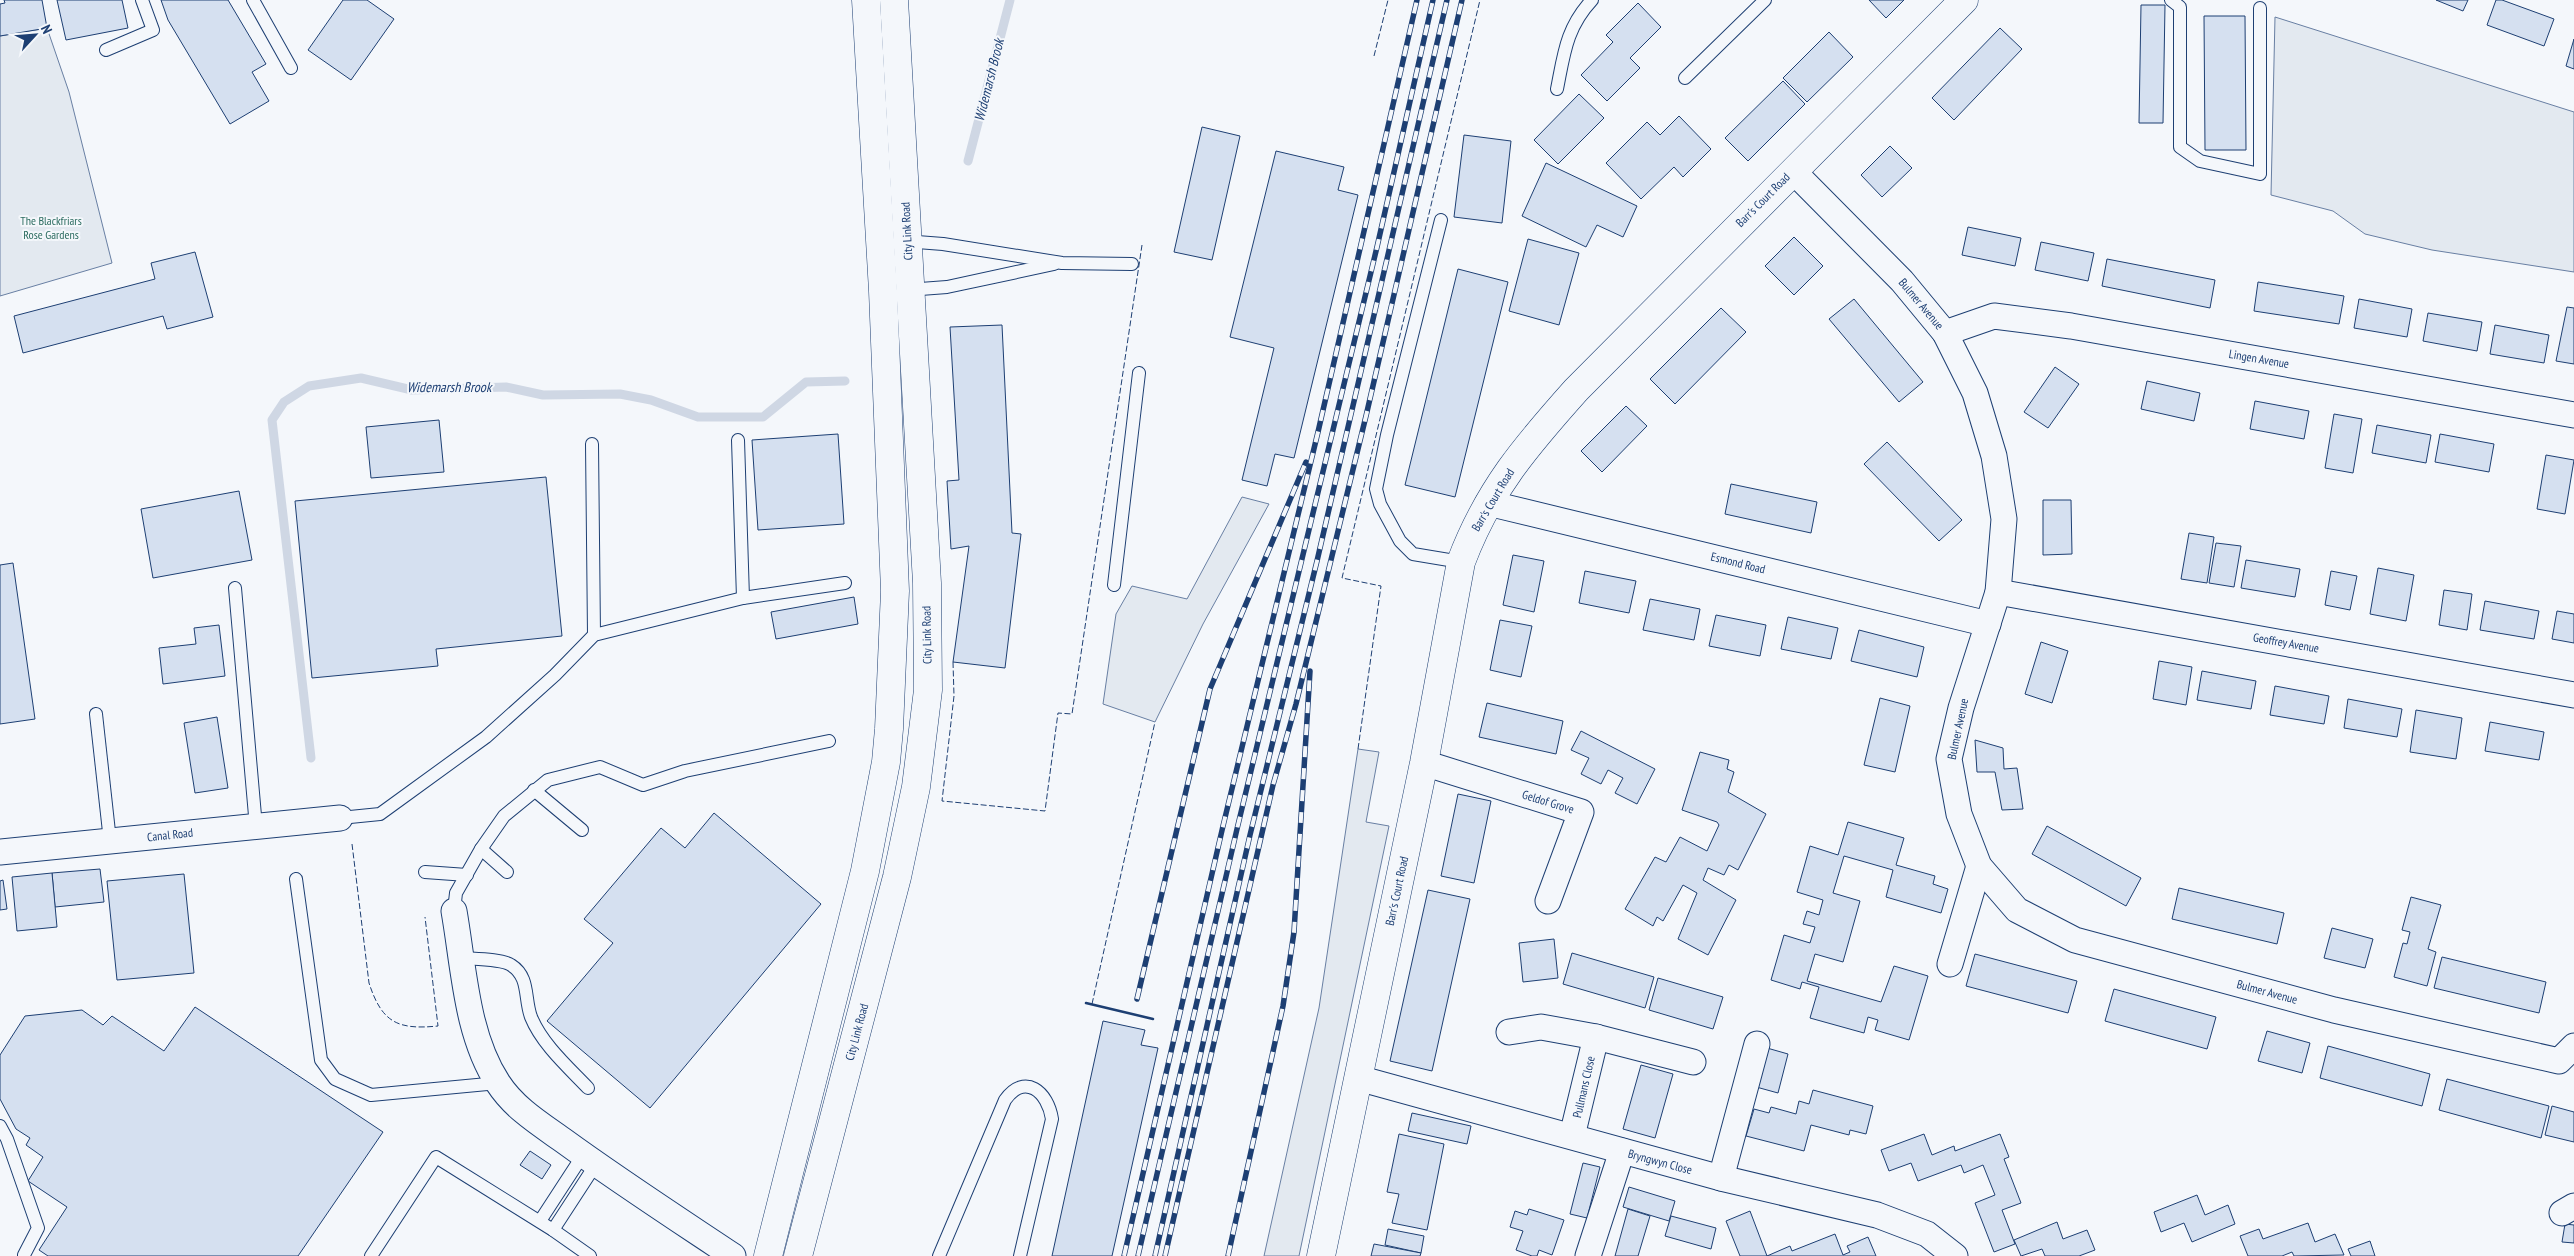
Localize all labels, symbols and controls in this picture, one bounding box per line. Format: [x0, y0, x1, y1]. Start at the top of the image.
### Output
north arrow [10, 10, 60, 60]
text: N [37, 22, 56, 37]
water label: Widemarsh Brook [970, 35, 1008, 123]
street label: Barr's Court Road [1732, 169, 1793, 230]
street label: City Link Road [897, 202, 916, 261]
park label: The Blackfriars Rose Gardens [20, 213, 82, 242]
street label: Bulmer Avenue [1896, 275, 1947, 332]
street label: Lingen Avenue [2228, 346, 2290, 371]
water label: Widemarsh Brook [407, 378, 493, 396]
street label: Barr's Court Road [1468, 466, 1517, 534]
street label: Esmond Road [1709, 549, 1767, 577]
street label: City Link Road [918, 606, 935, 664]
street label: Geoffrey Avenue [2252, 629, 2320, 656]
street label: Bulmer Avenue [1944, 697, 1971, 761]
street label: Geldof Grove [1520, 787, 1576, 817]
street label: Canal Road [146, 825, 194, 844]
street label: Barr's Court Road [1382, 855, 1411, 927]
street label: Bulmer Avenue [2235, 976, 2299, 1007]
street label: City Link Road [842, 1002, 871, 1062]
street label: Pullmans Close [1569, 1055, 1598, 1119]
street label: Bryngwyn Close [1626, 1146, 1694, 1177]

